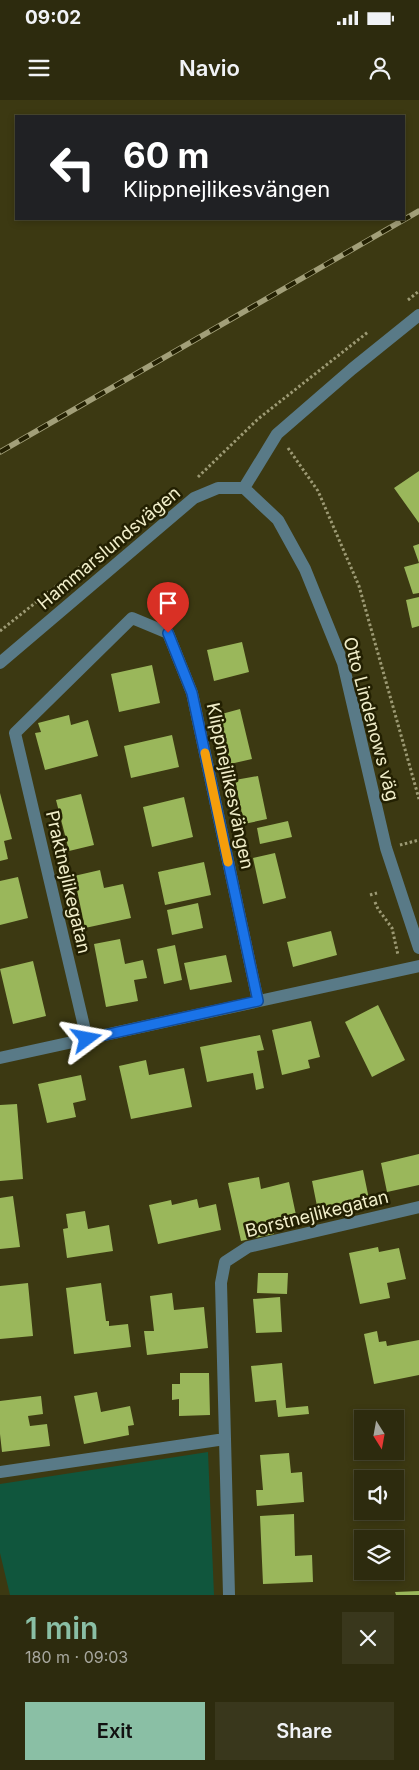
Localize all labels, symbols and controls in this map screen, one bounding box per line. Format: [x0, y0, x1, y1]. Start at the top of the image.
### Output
text: 09:02 [25, 6, 81, 29]
icon: menu [25, 54, 53, 82]
icon: person [366, 54, 394, 82]
text: Navio [179, 55, 240, 81]
text: 60 m [123, 134, 210, 176]
icon: left [40, 135, 105, 200]
text: Klippnejlikesvängen [123, 176, 330, 202]
street label: Hammarslundsvägen [33, 482, 184, 613]
pin [147, 582, 189, 633]
icon: arrive [154, 589, 182, 617]
street label: Otto Lindenows väg [339, 635, 404, 803]
street label: Klippnejlikesvängen [203, 701, 258, 871]
street label: Praktnejlikegatan [42, 808, 95, 955]
position arrow [60, 1012, 112, 1064]
street label: Borstnejlikegatan [243, 1186, 391, 1241]
north arrow [354, 1410, 404, 1460]
map controls [354, 1410, 404, 1580]
button: sound [354, 1470, 404, 1520]
button: layers [354, 1530, 404, 1580]
text: 1 min [25, 1610, 98, 1646]
button: close [342, 1612, 394, 1664]
text: 180 m · 09:03 [25, 1647, 128, 1667]
button: Exit [25, 1702, 205, 1760]
button: Share [215, 1702, 394, 1760]

